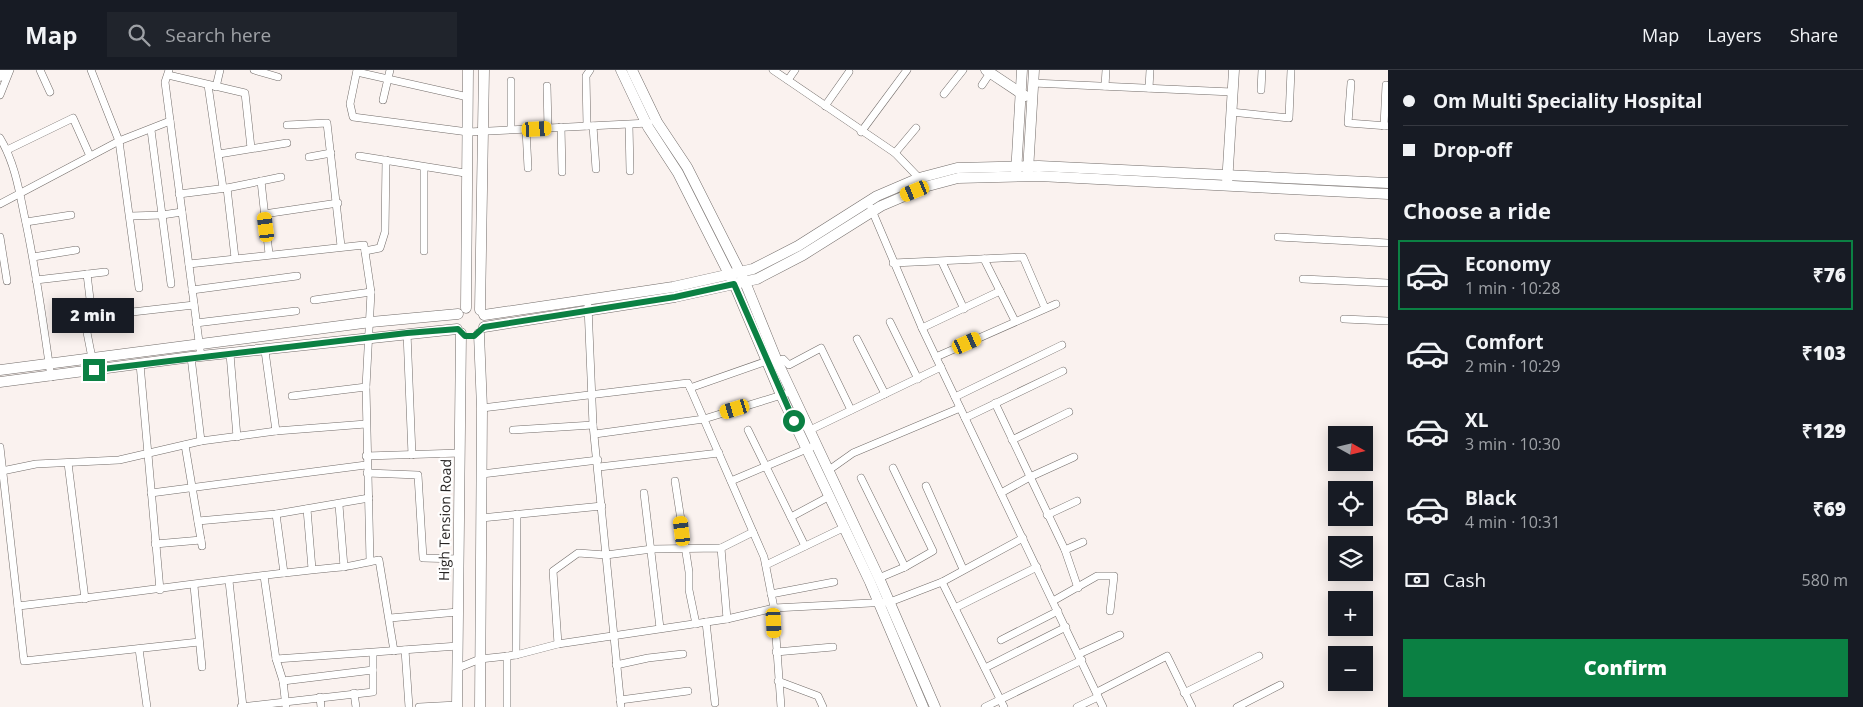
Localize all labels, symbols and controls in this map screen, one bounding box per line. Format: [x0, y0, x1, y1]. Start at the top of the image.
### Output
search box [107, 12, 457, 57]
text: Map [25, 18, 77, 51]
icon: search [125, 21, 153, 49]
text: Search here [165, 22, 271, 48]
text: Map [1642, 23, 1679, 47]
text: Layers [1707, 23, 1762, 47]
text: Share [1790, 23, 1838, 47]
text: Om Multi Speciality Hospital [1433, 88, 1702, 114]
car [521, 121, 552, 137]
text: Drop-off [1433, 137, 1512, 163]
car [898, 178, 931, 204]
text: Choose a ride [1403, 195, 1551, 225]
car [256, 211, 275, 243]
text: Economy [1465, 251, 1551, 277]
icon: car [1405, 253, 1450, 298]
text: ₹76 [1813, 262, 1846, 288]
text: 1 min · 10:28 [1465, 277, 1560, 299]
callout: 2 min [53, 298, 135, 332]
text: 2 min [70, 304, 116, 326]
text: Comfort [1465, 329, 1544, 355]
car [950, 330, 983, 356]
icon: car [1405, 331, 1450, 376]
text: ₹103 [1802, 340, 1846, 366]
text: 2 min · 10:29 [1465, 355, 1560, 377]
route end [83, 359, 105, 381]
car [718, 397, 751, 421]
text: XL [1465, 407, 1488, 433]
icon: car [1405, 409, 1450, 454]
route start [783, 410, 805, 432]
text: ₹129 [1802, 418, 1846, 444]
north arrow [1328, 426, 1372, 471]
map controls [1328, 426, 1373, 691]
text: 3 min · 10:30 [1465, 433, 1560, 455]
street label: High Tension Road [434, 459, 455, 581]
button: locate [1328, 481, 1373, 526]
text: Black [1465, 485, 1517, 511]
icon: car [1405, 487, 1450, 532]
text: ₹69 [1813, 496, 1846, 522]
text: 4 min · 10:31 [1465, 511, 1560, 533]
car [672, 515, 691, 547]
button: layers [1328, 536, 1373, 581]
icon: cash [1403, 566, 1431, 594]
text: Cash [1443, 567, 1486, 593]
text: 580 m [1802, 569, 1848, 591]
button: + [1328, 591, 1373, 636]
car [765, 608, 782, 638]
button: Confirm [1403, 639, 1848, 697]
button: − [1328, 646, 1373, 691]

